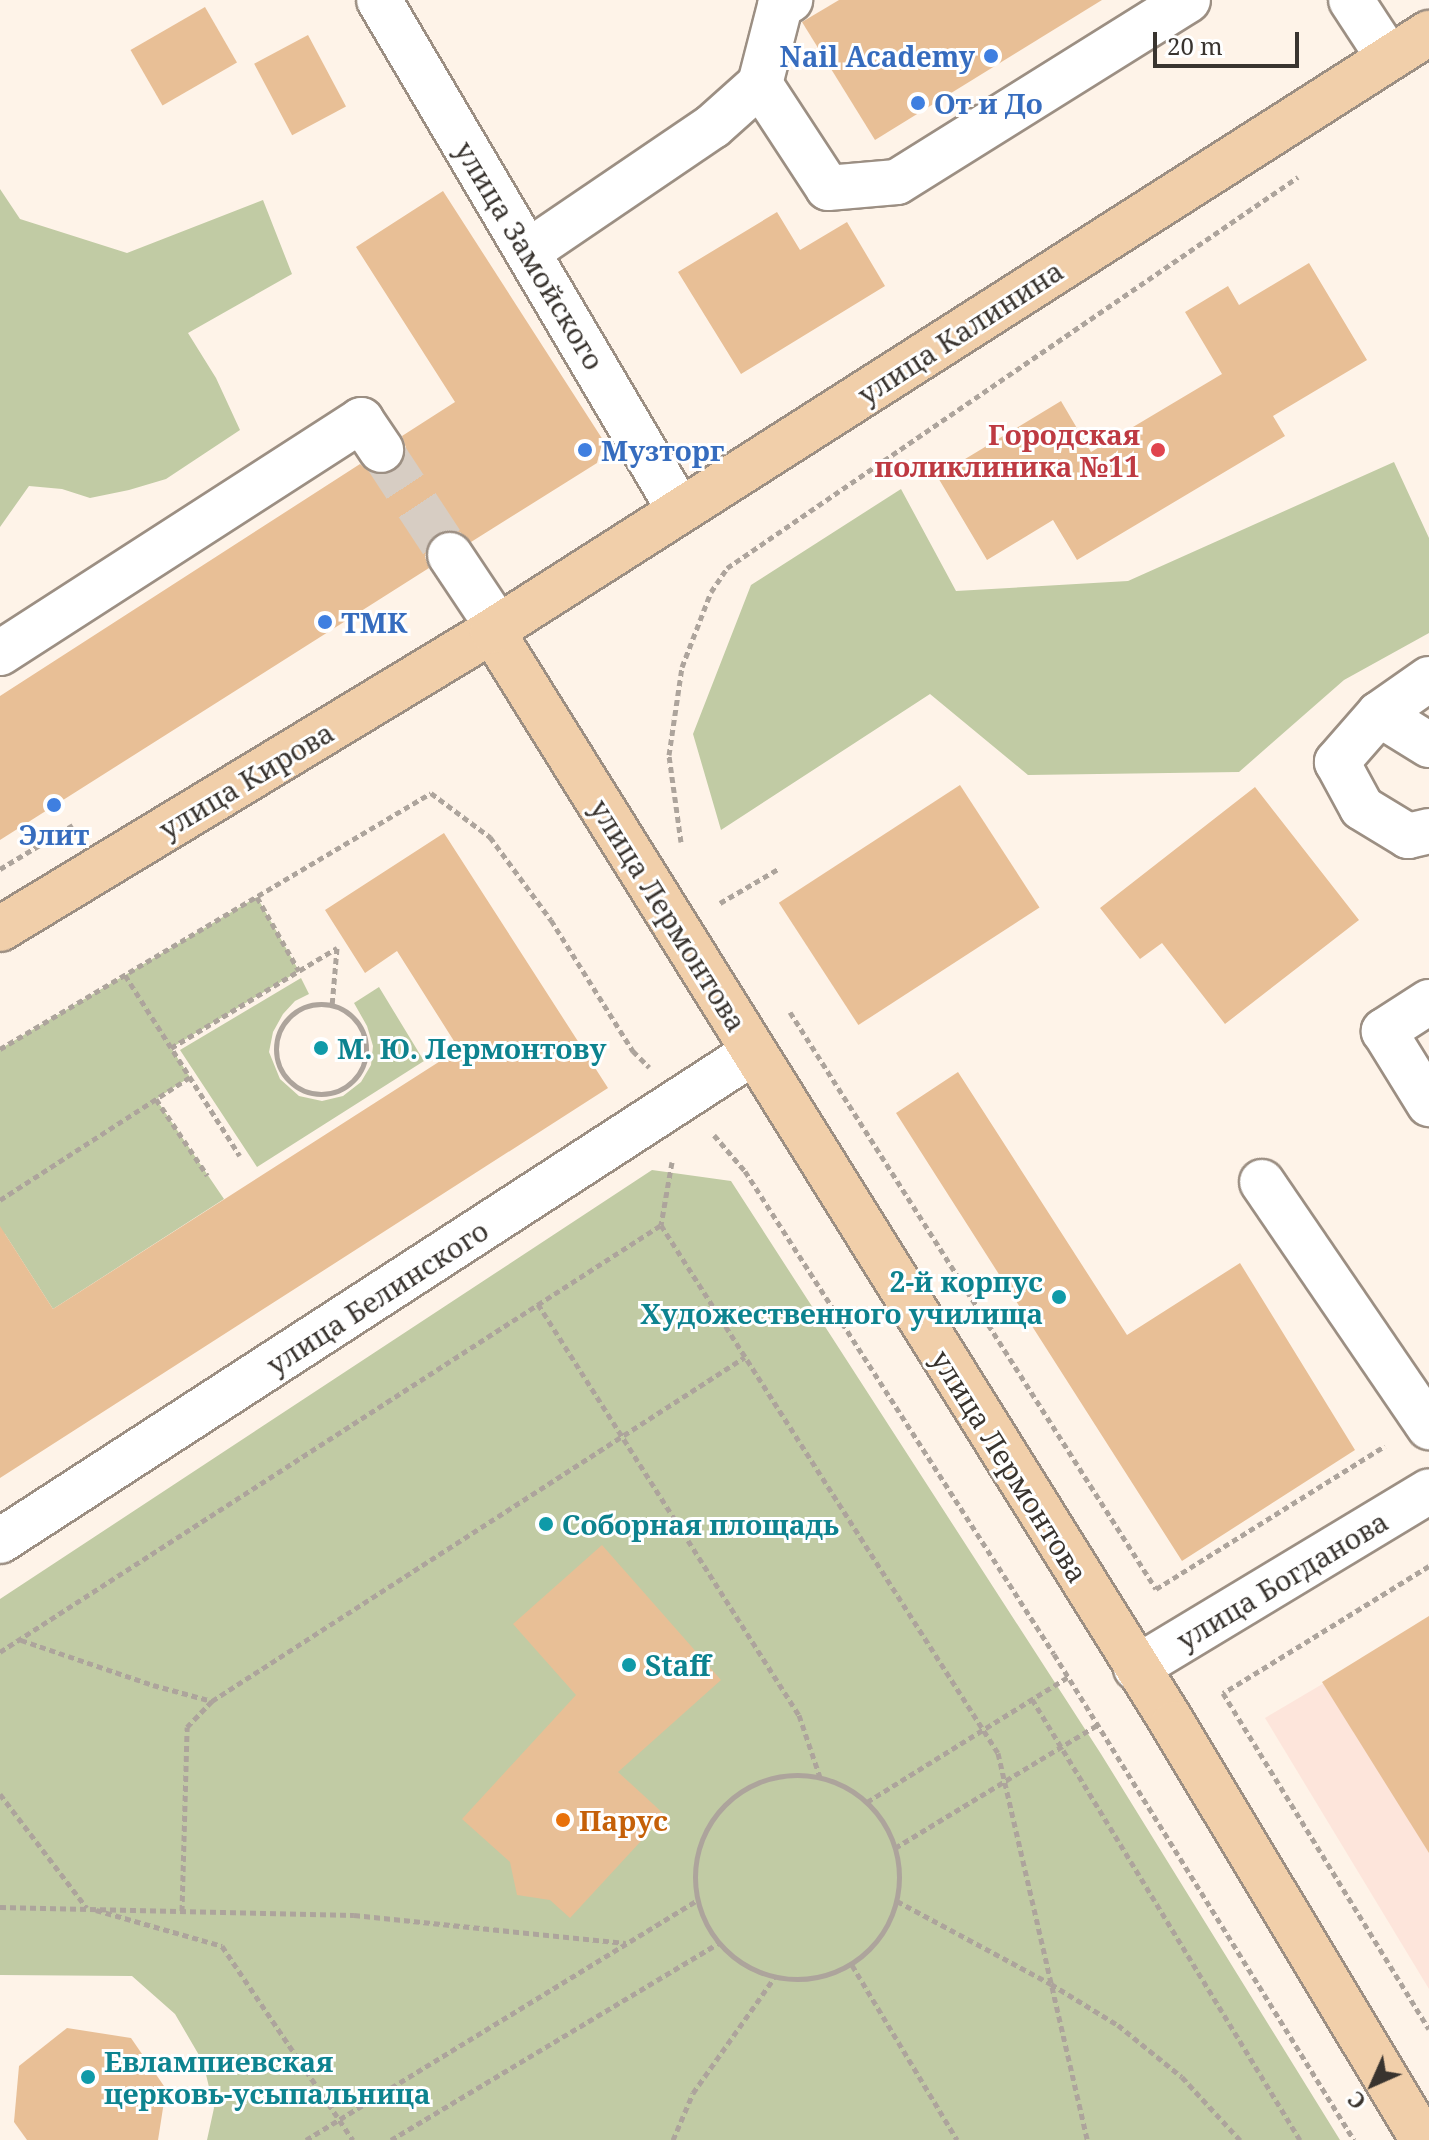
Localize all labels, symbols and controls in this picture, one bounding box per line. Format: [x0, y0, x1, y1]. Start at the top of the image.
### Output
scale bar [1157, 16, 1303, 66]
text: 20 m [1167, 29, 1223, 62]
place label: Nail Academy [780, 39, 975, 73]
marker: Nail Academy [982, 47, 1000, 65]
place label: От и До [934, 86, 1043, 120]
marker: От и До [909, 94, 927, 112]
street label: улица Замойского [448, 135, 612, 375]
street label: улица Калинина [851, 253, 1069, 411]
place label: Городская поликлиника №11 [875, 417, 1140, 483]
place label: Музторг [601, 433, 724, 467]
marker: Городская поликлиника №11 [1147, 439, 1169, 461]
marker: Музторг [576, 441, 594, 459]
place label: ТМК [341, 605, 407, 639]
marker: ТМК [316, 613, 334, 631]
street label: улица Кирова [153, 715, 339, 845]
street label: улица Лермонтова [584, 793, 754, 1037]
marker: Элит [45, 796, 63, 814]
place label: Элит [19, 817, 89, 851]
place label: М. Ю. Лермонтову [337, 1031, 606, 1065]
marker: М. Ю. Лермонтову [312, 1039, 330, 1057]
street label: улица Белинского [260, 1213, 494, 1381]
place label: 2-й корпус Художественного училища [640, 1264, 1043, 1330]
marker: 2-й корпус Художественного училища [1050, 1288, 1068, 1306]
street label: улица Лермонтова [925, 1344, 1095, 1588]
street label: улица Богданова [1170, 1504, 1394, 1656]
place label: Соборная площадь [562, 1507, 839, 1541]
marker: Соборная площадь [537, 1515, 555, 1533]
place label: Staff [645, 1648, 711, 1682]
marker: Staff [620, 1656, 638, 1674]
place label: Парус [579, 1803, 668, 1837]
marker: Парус [554, 1811, 572, 1829]
place label: Евлампиевская церковь-усыпальница [104, 2044, 431, 2110]
north arrow [1333, 2044, 1413, 2124]
marker: Евлампиевская церковь-усыпальница [79, 2068, 97, 2086]
text: С [1340, 2085, 1372, 2117]

